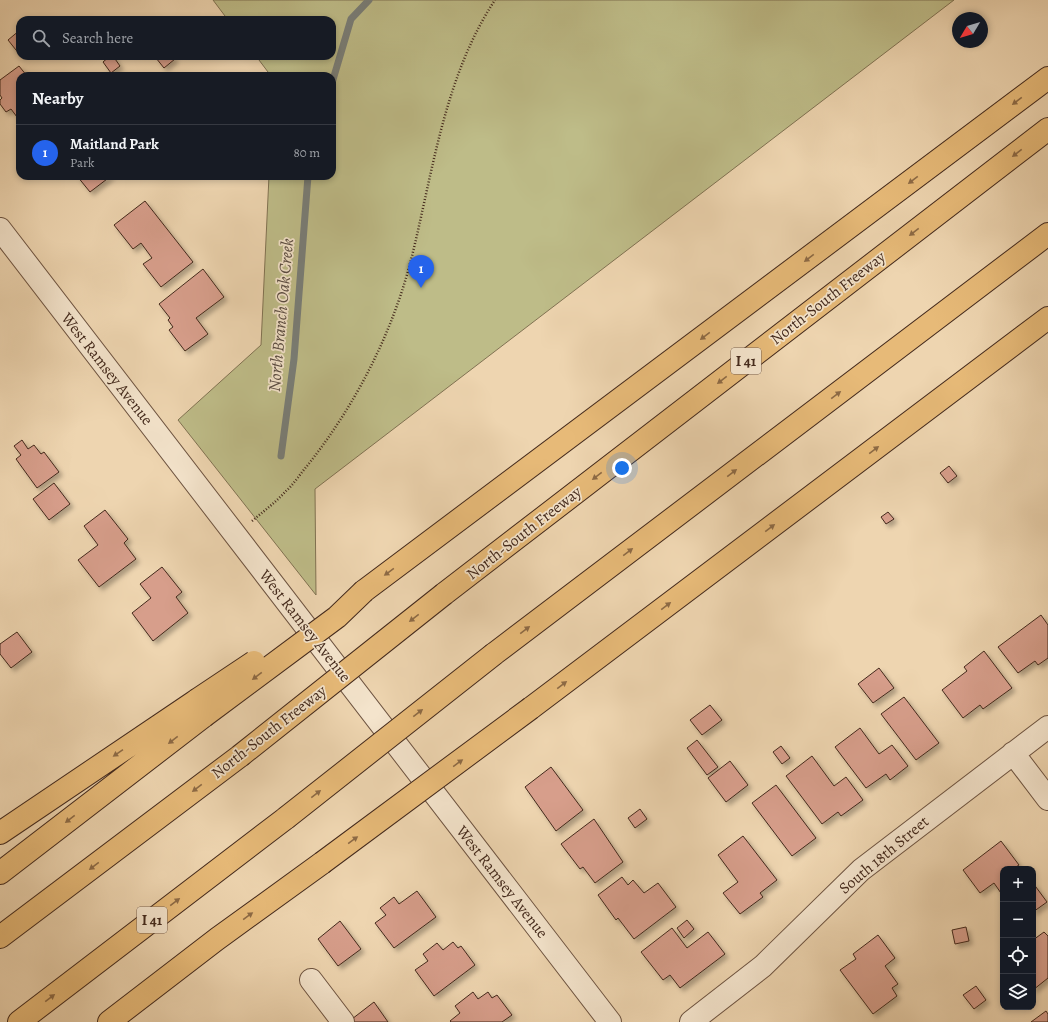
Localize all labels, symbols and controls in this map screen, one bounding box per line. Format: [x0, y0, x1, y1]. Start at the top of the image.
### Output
north arrow [952, 12, 988, 48]
search box [16, 16, 336, 60]
icon: search [30, 27, 52, 49]
text: Search here [62, 28, 133, 48]
text: Nearby [32, 87, 83, 110]
one-way arrow [1011, 97, 1022, 106]
text: Maitland Park [70, 134, 159, 154]
text: 1 [43, 144, 47, 161]
text: 80 m [293, 144, 320, 161]
one-way arrow [1012, 148, 1023, 157]
text: Park [70, 154, 94, 171]
one-way arrow [907, 175, 918, 184]
one-way arrow [909, 228, 920, 236]
water label: North Branch Oak Creek [263, 237, 299, 393]
street label: North-South Freeway [766, 246, 891, 350]
one-way arrow [803, 253, 814, 262]
pin: 1 [408, 255, 434, 288]
street label: West Ramsey Avenue [55, 307, 158, 430]
one-way arrow [699, 331, 710, 340]
road number: I 41 [731, 348, 761, 374]
one-way arrow [717, 375, 728, 384]
one-way arrow [830, 391, 841, 399]
one-way arrow [868, 445, 879, 454]
your location [612, 458, 632, 478]
one-way arrow [727, 470, 737, 478]
one-way arrow [592, 472, 603, 480]
street label: North-South Freeway [462, 481, 587, 585]
one-way arrow [765, 524, 775, 532]
one-way arrow [623, 548, 634, 556]
street label: West Ramsey Avenue [253, 564, 356, 687]
one-way arrow [384, 568, 394, 576]
one-way arrow [661, 602, 672, 611]
one-way arrow [408, 614, 419, 623]
one-way arrow [519, 626, 530, 634]
one-way arrow [252, 672, 263, 681]
street label: North-South Freeway [207, 680, 332, 784]
one-way arrow [557, 680, 568, 689]
one-way arrow [413, 709, 424, 718]
one-way arrow [168, 735, 179, 744]
one-way arrow [113, 749, 123, 757]
one-way arrow [452, 758, 463, 767]
one-way arrow [192, 784, 203, 792]
one-way arrow [311, 789, 322, 798]
street label: South 18th Street [834, 811, 934, 899]
one-way arrow [65, 815, 76, 823]
street label: West Ramsey Avenue [450, 820, 553, 943]
one-way arrow [348, 836, 358, 844]
one-way arrow [88, 862, 99, 871]
map controls [1000, 866, 1036, 1010]
button: + [1000, 866, 1036, 902]
one-way arrow [170, 898, 181, 907]
button: − [1000, 902, 1036, 938]
road number: I 41 [137, 907, 167, 933]
one-way arrow [243, 913, 253, 921]
button: locate [1000, 938, 1036, 974]
button: layers [1000, 974, 1036, 1010]
one-way arrow [44, 994, 55, 1003]

